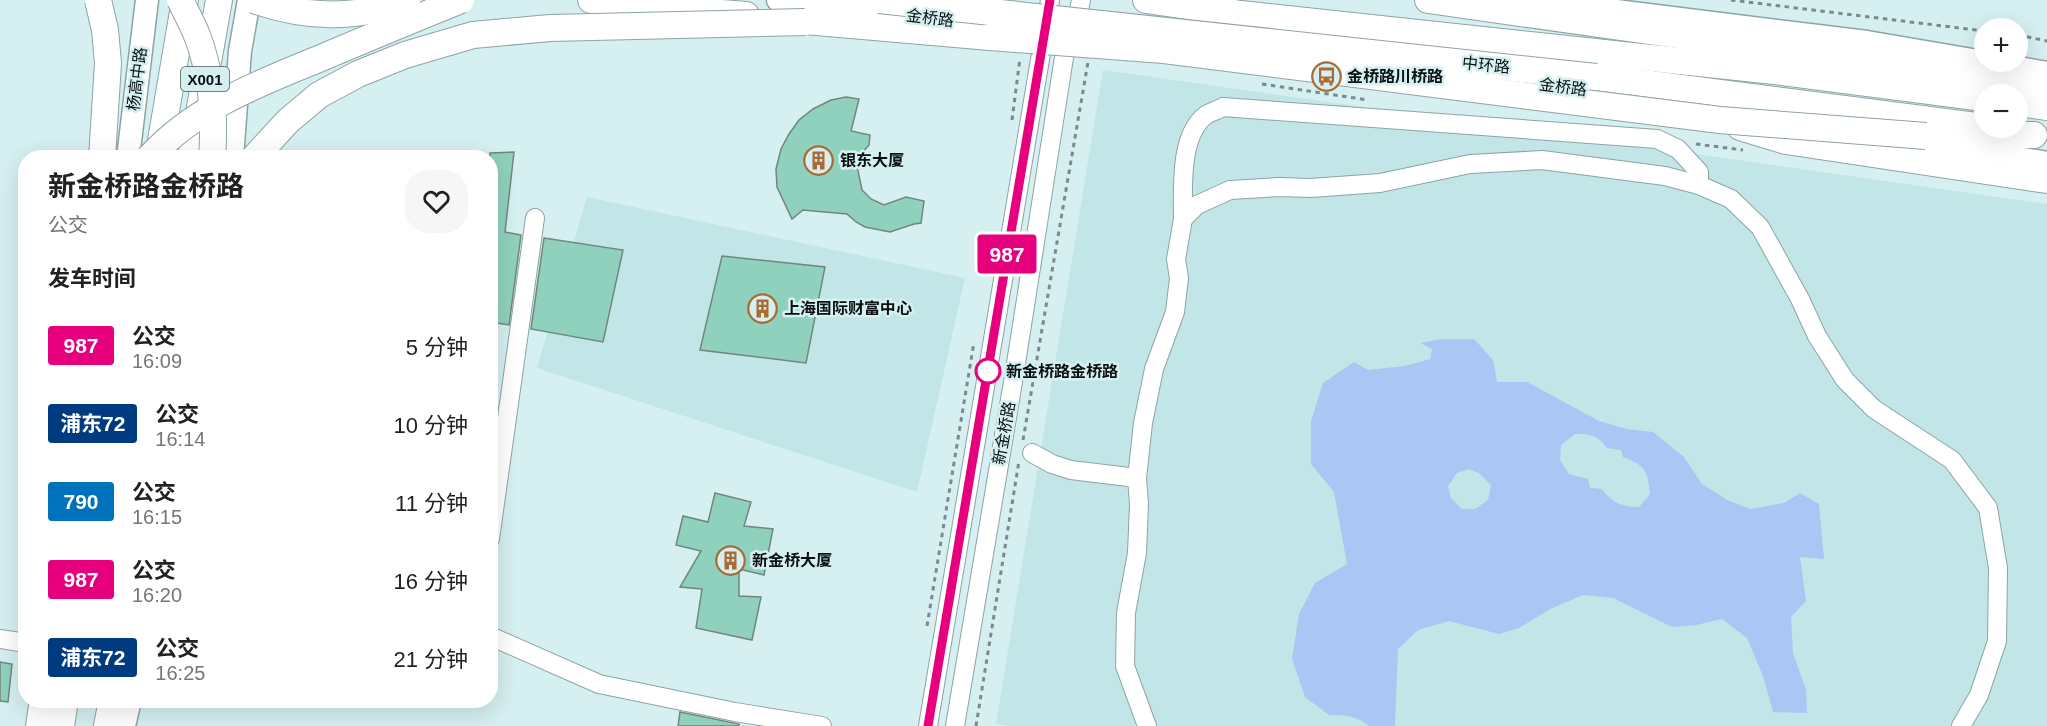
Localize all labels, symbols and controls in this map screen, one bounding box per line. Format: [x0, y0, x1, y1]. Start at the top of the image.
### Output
street label: 金桥路 [905, 7, 955, 29]
map controls [1974, 18, 2028, 138]
button: + [1974, 18, 2028, 72]
street label: 杨高中路 [125, 46, 149, 112]
street label: 中环路 [1461, 54, 1511, 76]
bus stop icon: 金桥路川桥路 [1310, 60, 1342, 92]
road number: X001 [181, 67, 229, 91]
place label: 金桥路川桥路 [1347, 68, 1443, 85]
street label: 金桥路 [1538, 76, 1588, 98]
button: − [1974, 84, 2028, 138]
building icon: 银东大厦 [803, 144, 835, 176]
place label: 银东大厦 [840, 152, 904, 169]
button: heart [405, 170, 468, 233]
text: 新金桥路金桥路 [48, 171, 244, 202]
text: 公交 [48, 214, 88, 236]
line badge: 987 [972, 234, 1042, 274]
text: 987 [989, 243, 1025, 266]
text: 发车时间 [48, 266, 136, 291]
building icon: 上海国际财富中心 [747, 292, 779, 324]
place label: 上海国际财富中心 [784, 300, 912, 317]
text: 公交 [132, 324, 176, 349]
text: 987 [63, 334, 99, 357]
text: 5 分钟 [406, 335, 468, 360]
text: 16:09 [132, 350, 182, 372]
marker: 新金桥路金桥路 [975, 358, 1001, 384]
place label: 新金桥路金桥路 [1006, 363, 1118, 380]
street label: 新金桥路 [990, 400, 1018, 466]
text: 公交 [155, 402, 199, 427]
text: 浦东72 [60, 412, 125, 435]
text: 10 分钟 [393, 413, 468, 438]
text: 16:14 [155, 428, 205, 450]
text: 公交 [132, 480, 176, 505]
text: 790 [63, 490, 99, 513]
text: 11 分钟 [395, 491, 468, 516]
text: 16:15 [132, 506, 182, 528]
building icon: 新金桥大厦 [715, 544, 747, 576]
place label: 新金桥大厦 [752, 552, 832, 569]
text: 公交 [132, 558, 176, 583]
text: 987 [63, 568, 99, 591]
text: 16 分钟 [393, 569, 468, 594]
text: 16:20 [132, 584, 182, 606]
text: 公交 [155, 636, 199, 661]
text: 浦东72 [60, 646, 125, 669]
text: 21 分钟 [393, 647, 468, 672]
text: 16:25 [155, 662, 205, 684]

